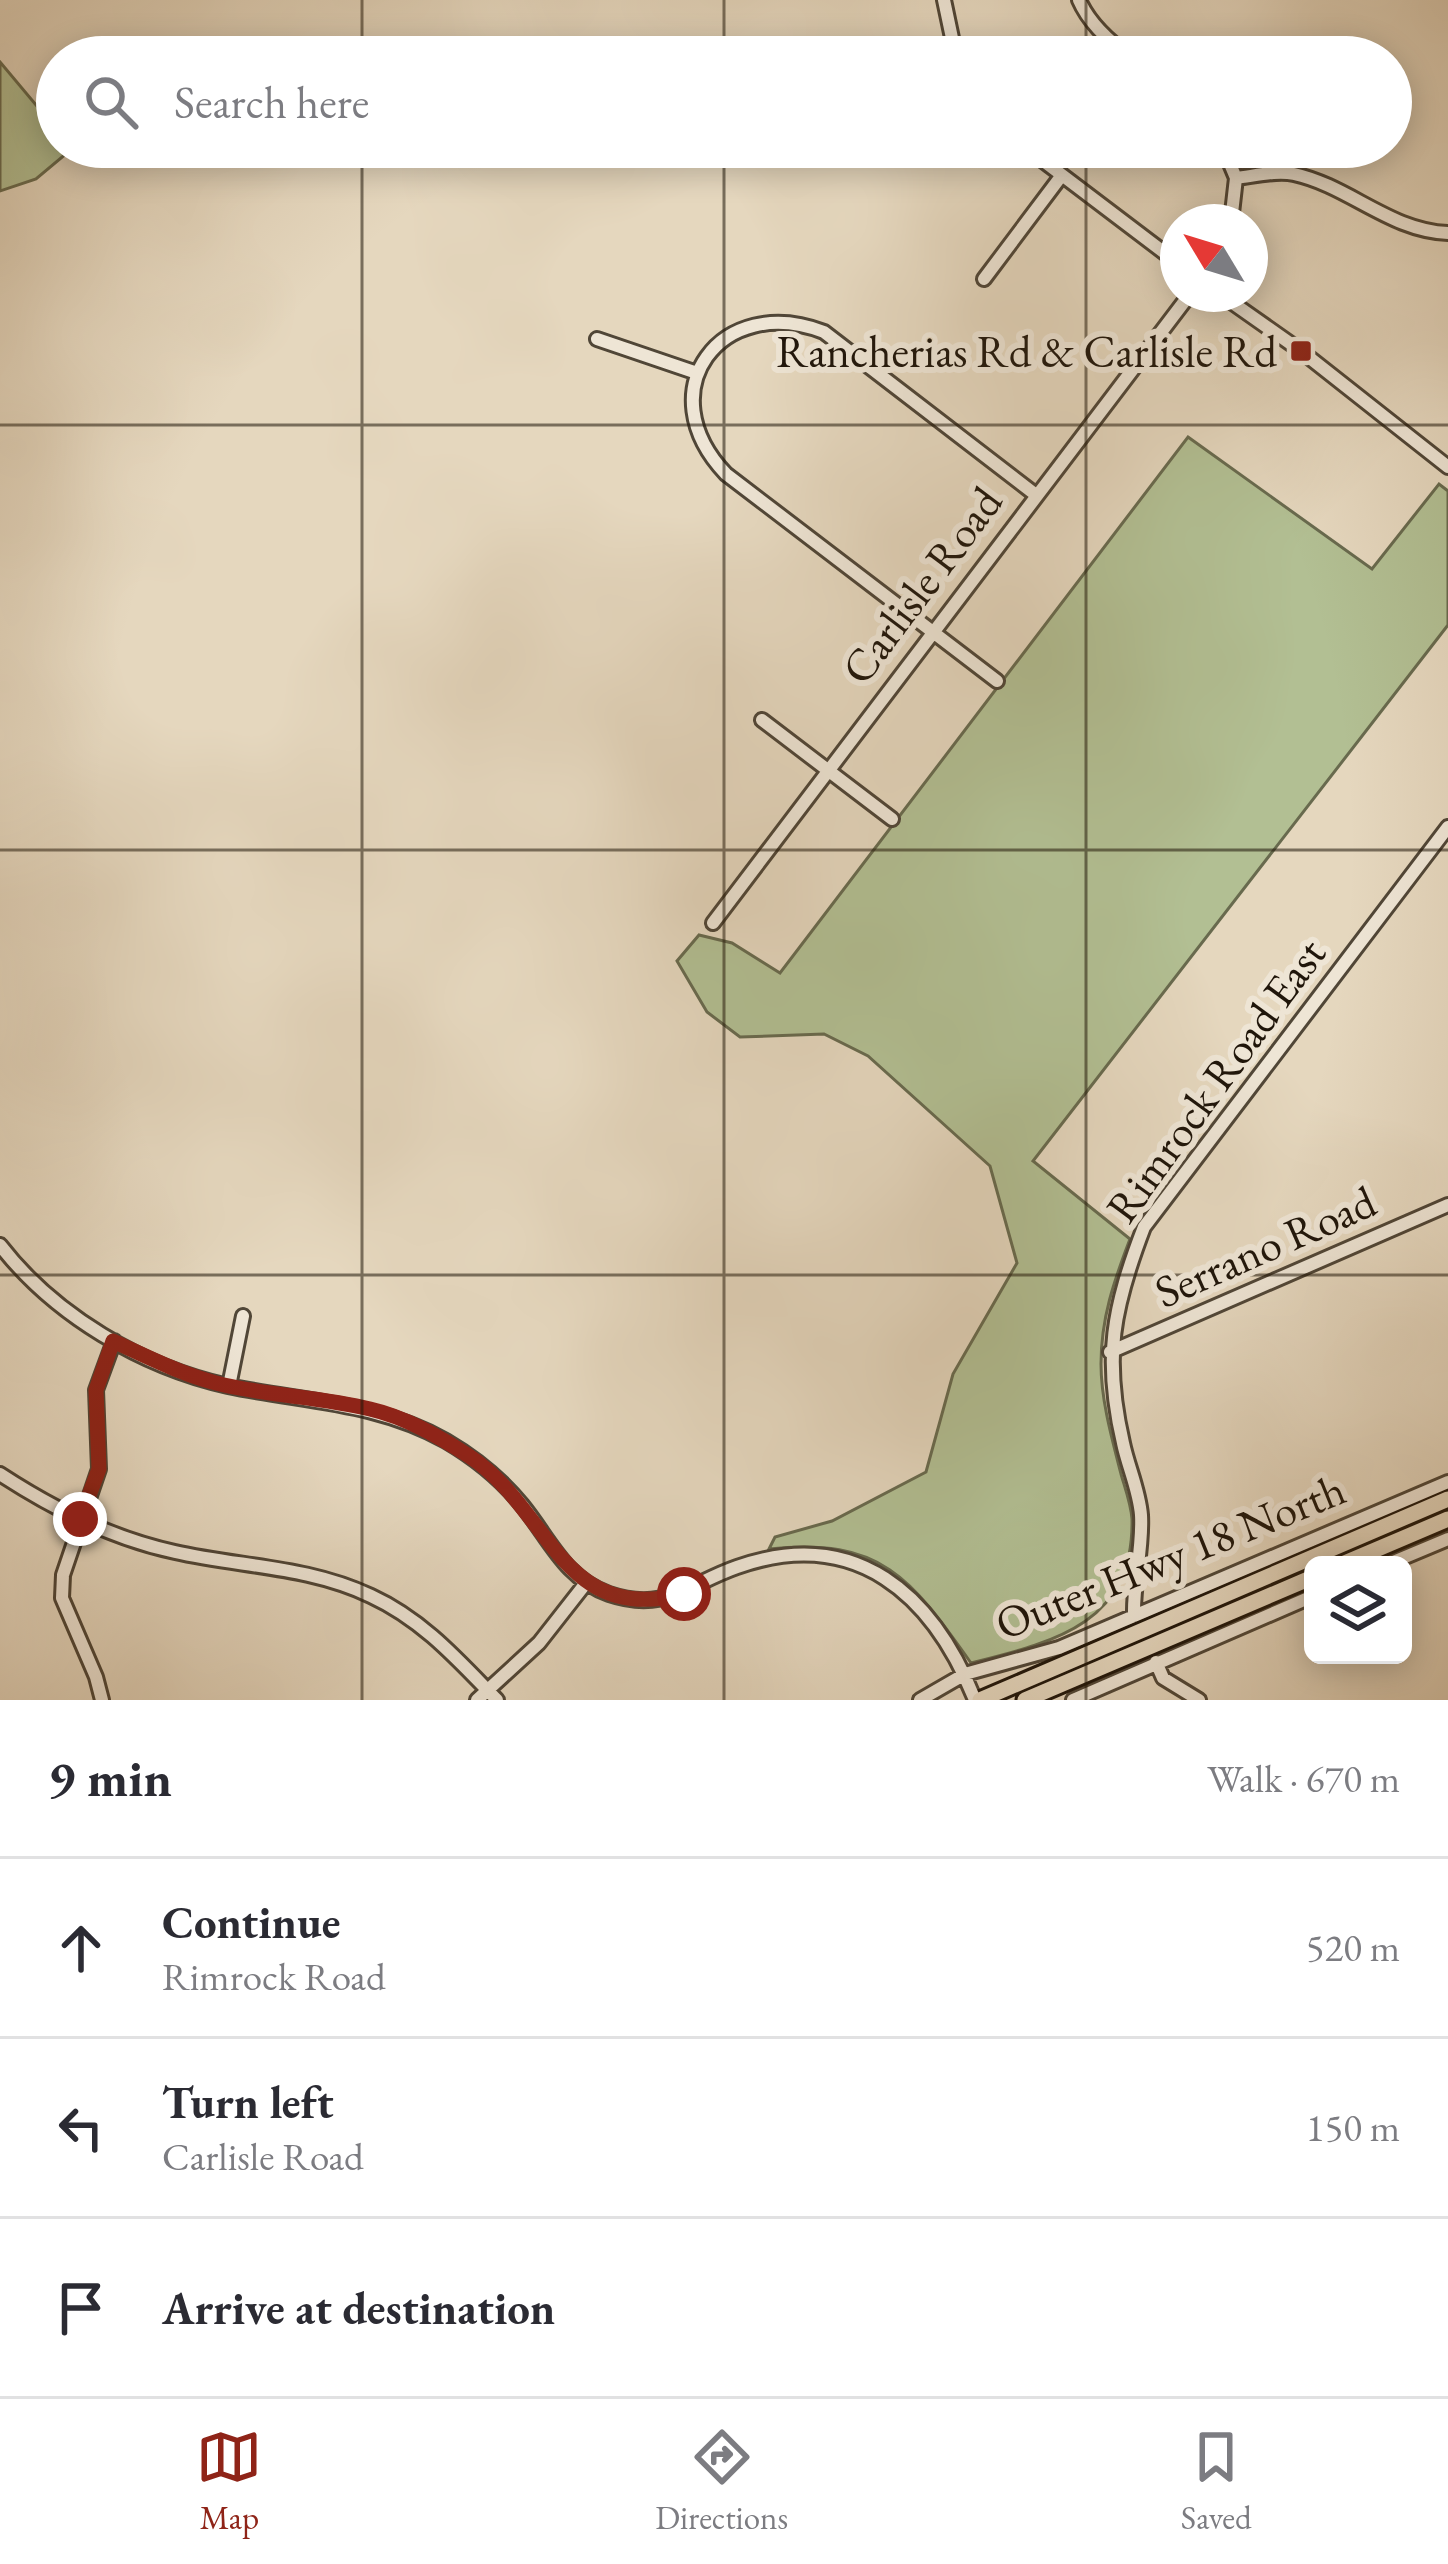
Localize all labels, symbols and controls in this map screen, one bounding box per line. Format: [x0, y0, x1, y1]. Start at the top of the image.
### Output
search box [36, 36, 1412, 168]
icon: search [78, 69, 144, 135]
text: Search here [174, 73, 369, 131]
north arrow [1160, 204, 1268, 312]
place label: Rancherias Rd & Carlisle Rd [776, 322, 1277, 380]
marker: Rancherias Rd & Carlisle Rd [1288, 338, 1314, 364]
street label: Carlisle Road [828, 474, 1014, 695]
street label: Rimrock Road East [1092, 926, 1338, 1234]
street label: Serrano Road [1146, 1171, 1385, 1320]
street label: Outer Hwy 18 North [987, 1459, 1353, 1653]
route end [53, 1492, 107, 1546]
map controls [1304, 1556, 1412, 1664]
button: layers [1304, 1556, 1412, 1664]
route start [657, 1567, 711, 1621]
text: 9 min [48, 1745, 172, 1811]
text: Walk · 670 m [1207, 1753, 1400, 1804]
text: Continue [162, 1893, 340, 1951]
icon: ahead [48, 1915, 114, 1981]
text: 520 m [1306, 1922, 1400, 1973]
text: Rimrock Road [162, 1951, 386, 2002]
text: Turn left [162, 2073, 334, 2131]
icon: left [48, 2095, 114, 2161]
text: 150 m [1306, 2102, 1400, 2153]
text: Carlisle Road [162, 2131, 364, 2182]
icon: arrive [48, 2275, 114, 2341]
text: Arrive at destination [162, 2279, 555, 2337]
tab: Map [196, 2424, 262, 2539]
tab: Directions [655, 2424, 788, 2539]
tab: Saved [1181, 2424, 1252, 2539]

